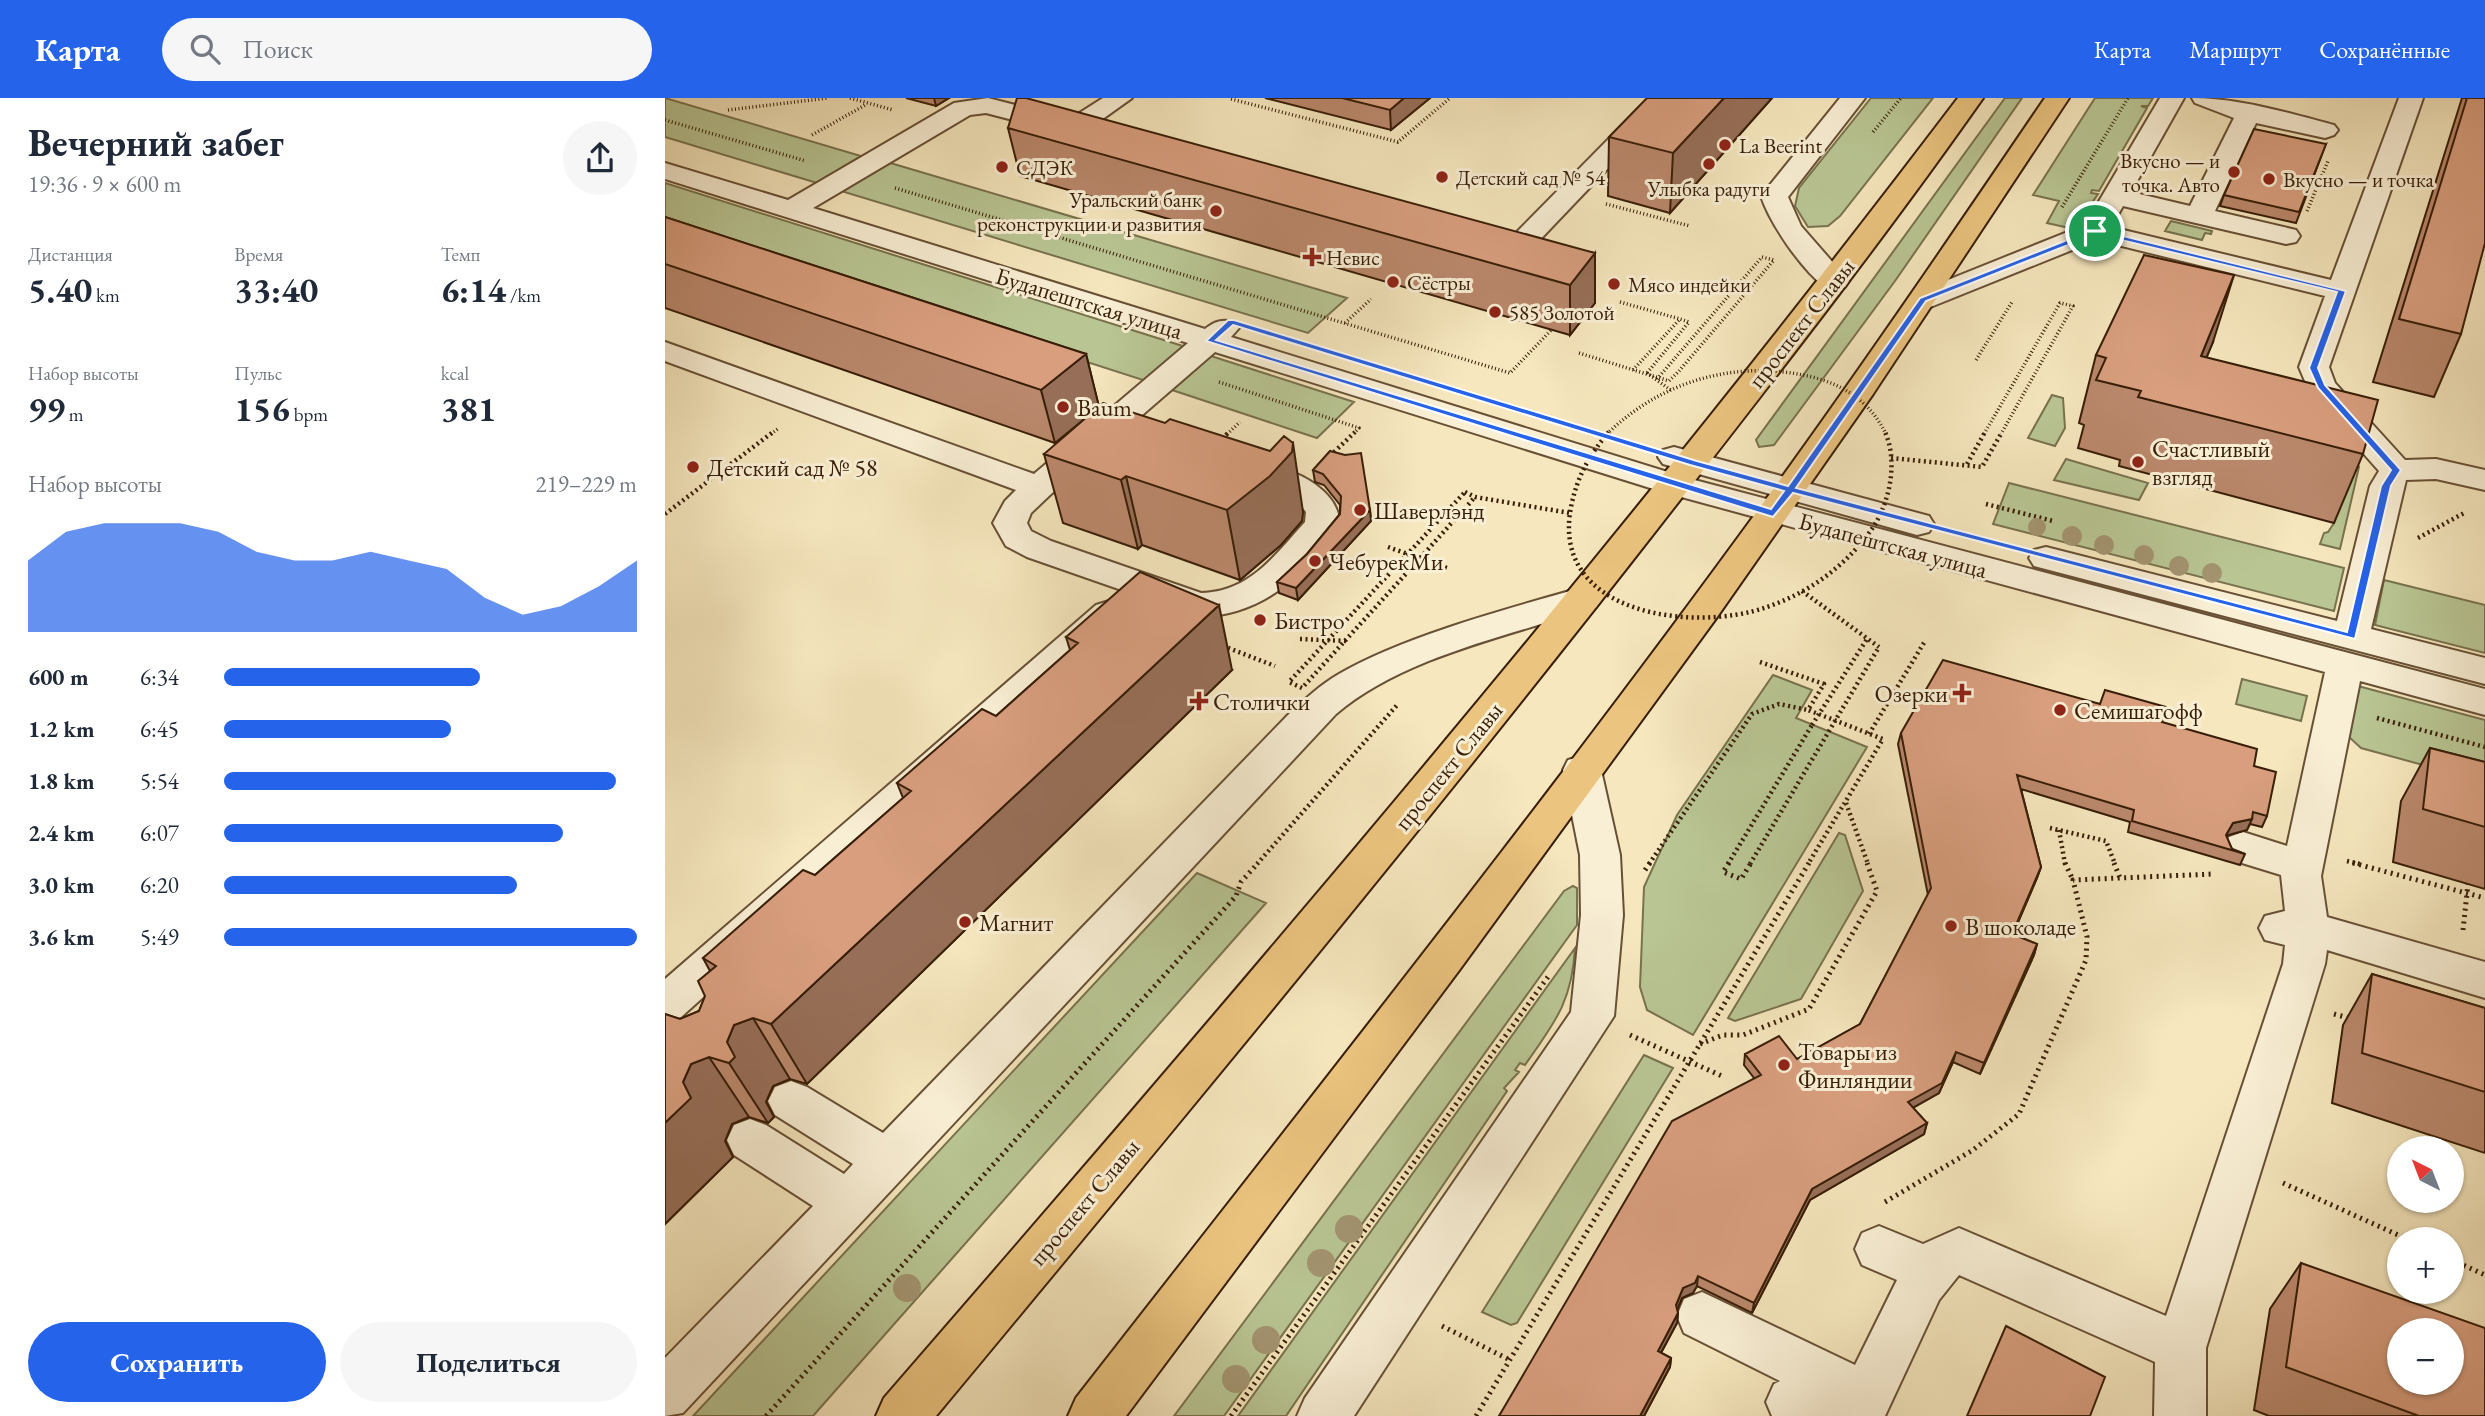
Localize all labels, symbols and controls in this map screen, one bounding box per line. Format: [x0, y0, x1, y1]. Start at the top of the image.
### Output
search box [162, 18, 652, 81]
text: Карта [35, 28, 120, 71]
icon: search [186, 30, 224, 68]
text: Поиск [242, 32, 313, 66]
text: Карта [2094, 34, 2151, 65]
text: Маршрут [2189, 34, 2281, 65]
text: Сохранённые [2319, 34, 2450, 65]
text: Вечерний забег [28, 118, 284, 167]
button: share [563, 121, 637, 195]
place label: La Beerint [1739, 132, 1823, 159]
marker: La Beerint [1717, 137, 1733, 153]
place label: Вкусно — и точка. Авто [2120, 147, 2220, 198]
place label: СДЭК [1016, 154, 1073, 181]
marker: Улыбка радуги [1701, 156, 1717, 172]
marker: СДЭК [994, 159, 1010, 175]
place label: Детский сад № 54 [1456, 164, 1606, 191]
marker: Вкусно — и точка. Авто [2226, 164, 2242, 180]
place label: Вкусно — и точка [2283, 166, 2434, 193]
text: 19:36 · 9 × 600 m [28, 169, 181, 199]
marker: Детский сад № 54 [1434, 169, 1450, 185]
marker: Вкусно — и точка [2261, 171, 2277, 187]
place label: Улыбка радуги [1647, 175, 1770, 202]
place label: Уральский банк реконструкции и развития [977, 186, 1202, 237]
pin [2065, 201, 2125, 261]
marker: Уральский банк реконструкции и развития [1208, 203, 1224, 219]
icon: arrive [2076, 212, 2114, 250]
text: Дистанция [28, 242, 113, 267]
text: Время [234, 242, 283, 267]
text: Темп [441, 242, 480, 267]
place label: Невис [1326, 244, 1380, 271]
marker: Невис [1304, 249, 1320, 265]
street label: проспект Славы [1741, 252, 1862, 394]
street label: Будапештская улица [992, 260, 1187, 346]
text: 5.40 [28, 267, 92, 312]
text: 33:40 [234, 267, 318, 312]
text: 6:14 [441, 267, 506, 312]
place label: Сёстры [1407, 269, 1471, 296]
place label: Мясо индейки [1628, 271, 1751, 298]
marker: Сёстры [1385, 274, 1401, 290]
marker: Мясо индейки [1606, 276, 1622, 292]
text: km [92, 283, 120, 308]
text: /km [506, 283, 541, 308]
place label: 585 Золотой [1509, 299, 1615, 326]
marker: 585 Золотой [1487, 304, 1503, 320]
text: Набор высоты [28, 361, 139, 386]
text: Пульс [234, 361, 282, 386]
text: kcal [441, 361, 469, 386]
text: 99 [28, 386, 65, 431]
text: 156 [234, 386, 290, 431]
text: 381 [441, 386, 496, 431]
place label: Baum [1077, 392, 1132, 423]
marker: Baum [1055, 399, 1071, 415]
text: m [65, 402, 84, 427]
text: bpm [290, 402, 328, 427]
place label: Счастливый взгляд [2152, 433, 2270, 492]
place label: Детский сад № 58 [707, 452, 878, 483]
marker: Счастливый взгляд [2130, 454, 2146, 470]
marker: Детский сад № 58 [685, 459, 701, 475]
text: Набор высоты [28, 469, 162, 499]
text: 219–229 m [536, 469, 637, 499]
place label: Шаверлэнд [1374, 495, 1485, 526]
marker: Шаверлэнд [1352, 502, 1368, 518]
street label: Будапештская улица [1795, 505, 1991, 585]
place label: ЧебурекМи [1329, 546, 1444, 577]
marker: ЧебурекМи [1307, 553, 1323, 569]
place label: Бистро [1274, 605, 1345, 636]
marker: Бистро [1252, 612, 1268, 628]
text: 600 m [28, 662, 89, 692]
text: 6:34 [140, 662, 179, 692]
place label: Озерки [1875, 678, 1948, 709]
marker: Озерки [1954, 685, 1970, 701]
place label: Столички [1213, 686, 1311, 717]
marker: Столички [1191, 693, 1207, 709]
street label: проспект Славы [1387, 695, 1509, 837]
place label: Семишагофф [2074, 695, 2203, 726]
marker: Семишагофф [2052, 702, 2068, 718]
text: 1.2 km [28, 714, 95, 744]
text: 6:45 [140, 714, 179, 744]
text: 1.8 km [28, 766, 95, 796]
text: 5:54 [140, 766, 179, 796]
text: 2.4 km [28, 818, 95, 848]
text: 6:07 [140, 818, 179, 848]
text: 3.0 km [28, 870, 95, 900]
text: 6:20 [140, 870, 179, 900]
place label: Магнит [979, 907, 1053, 938]
place label: В шоколаде [1965, 911, 2076, 942]
marker: Магнит [957, 914, 973, 930]
marker: В шоколаде [1943, 918, 1959, 934]
text: 3.6 km [28, 922, 95, 952]
text: 5:49 [140, 922, 179, 952]
place label: Товары из Финляндии [1798, 1036, 1913, 1095]
marker: Товары из Финляндии [1776, 1057, 1792, 1073]
street label: проспект Славы [1022, 1132, 1146, 1272]
north arrow [2387, 1136, 2464, 1213]
map controls [2387, 1136, 2464, 1395]
button: + [2387, 1227, 2464, 1304]
button: − [2387, 1318, 2464, 1395]
button: Сохранить [28, 1322, 326, 1402]
button: Поделиться [340, 1322, 637, 1402]

